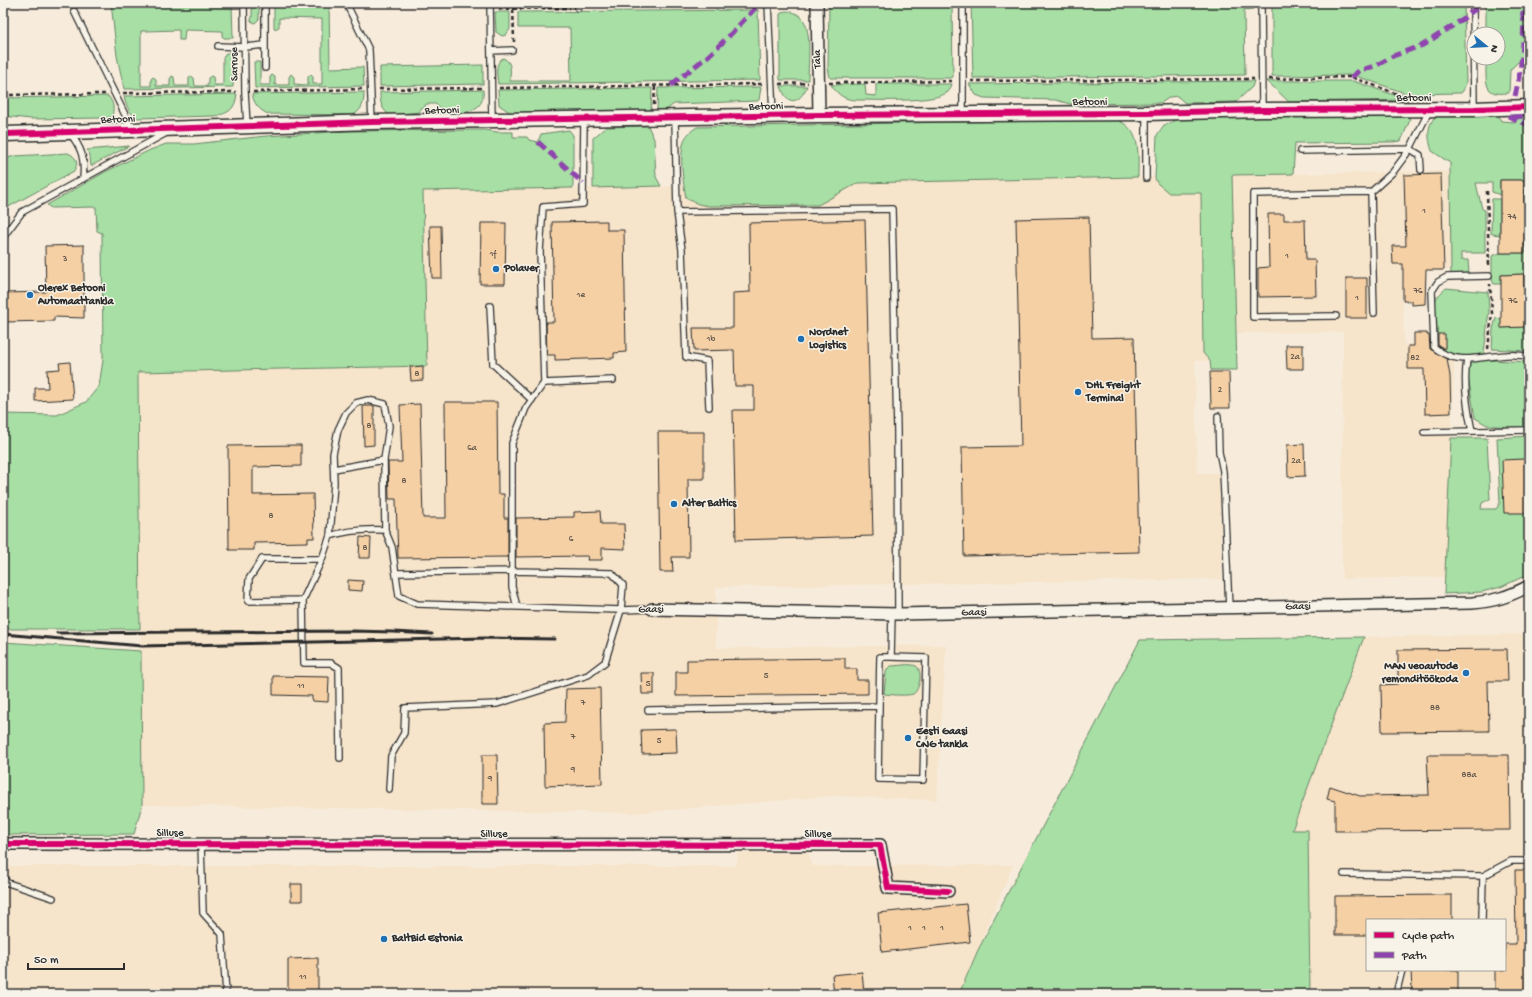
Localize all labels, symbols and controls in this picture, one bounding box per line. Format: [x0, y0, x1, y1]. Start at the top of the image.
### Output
north arrow [1466, 26, 1506, 66]
text: N [1487, 43, 1500, 54]
street label: Sarruse [229, 47, 241, 81]
street label: Tala [812, 49, 824, 70]
street label: Betooni [1396, 93, 1431, 105]
street label: Betooni [1072, 97, 1107, 109]
street label: Betooni [747, 101, 784, 113]
street label: Betooni [423, 105, 460, 117]
street label: Betooni [99, 113, 136, 127]
house number: 1 [1421, 206, 1426, 217]
house number: 74 [1507, 212, 1517, 223]
house number: 1f [489, 249, 497, 260]
house number: 1 [1284, 251, 1289, 262]
house number: 3 [62, 254, 68, 265]
place label: Polaver [503, 263, 540, 275]
marker: Polaver [491, 264, 501, 274]
place label: Olerex Betooni Automaattankla [37, 282, 115, 308]
house number: 76 [1412, 286, 1423, 297]
marker: Olerex Betooni Automaattankla [25, 290, 35, 300]
house number: 1e [576, 290, 585, 301]
house number: 1 [1354, 293, 1359, 304]
house number: 76 [1507, 296, 1518, 307]
place label: Nordnet Logistics [809, 326, 849, 353]
house number: 1b [706, 334, 715, 345]
marker: Nordnet Logistics [796, 334, 806, 344]
house number: 2a [1290, 352, 1301, 363]
house number: 82 [1410, 353, 1420, 364]
house number: 8 [415, 369, 420, 380]
place label: DHL Freight Terminal [1085, 379, 1142, 405]
house number: 2 [1218, 385, 1223, 396]
marker: DHL Freight Terminal [1073, 387, 1083, 397]
house number: 8 [367, 421, 372, 432]
house number: 6a [467, 443, 478, 454]
house number: 2a [1291, 456, 1302, 467]
house number: 8 [402, 476, 407, 487]
place label: Alter Baltics [681, 497, 737, 510]
marker: Alter Baltics [669, 499, 679, 509]
house number: 8 [269, 511, 274, 522]
house number: 6 [569, 534, 574, 545]
house number: 8 [363, 543, 368, 554]
street label: Gaasi [1285, 601, 1311, 613]
street label: Gaasi [638, 604, 664, 616]
street label: Gaasi [961, 607, 987, 619]
place label: MAN veoautode remonditöökoda [1381, 660, 1459, 686]
marker: MAN veoautode remonditöökoda [1461, 668, 1471, 678]
house number: 5 [764, 671, 769, 682]
house number: 5 [646, 679, 651, 690]
house number: 11 [296, 681, 305, 692]
house number: 7 [580, 698, 586, 709]
house number: 88 [1430, 703, 1440, 714]
place label: Eesti Gaasi CNG tankla [915, 725, 969, 751]
house number: 7 [570, 732, 576, 743]
marker: Eesti Gaasi CNG tankla [903, 733, 913, 743]
house number: 5 [657, 736, 662, 747]
house number: 9 [570, 765, 576, 776]
house number: 88a [1462, 770, 1477, 781]
house number: 9 [487, 774, 493, 785]
street label: Silluse [156, 828, 184, 840]
street label: Silluse [480, 829, 508, 841]
street label: Silluse [804, 829, 832, 841]
legend [1366, 919, 1506, 971]
house number: 1 [907, 923, 912, 934]
house number: 1 [921, 923, 926, 934]
house number: 1 [939, 923, 944, 934]
text: Cycle path [1402, 930, 1455, 944]
place label: BaltBid Estonia [391, 932, 463, 945]
marker: BaltBid Estonia [379, 934, 389, 944]
scale bar [28, 945, 124, 971]
text: Path [1401, 950, 1427, 964]
text: 50 m [34, 954, 59, 968]
house number: 11 [298, 972, 307, 983]

